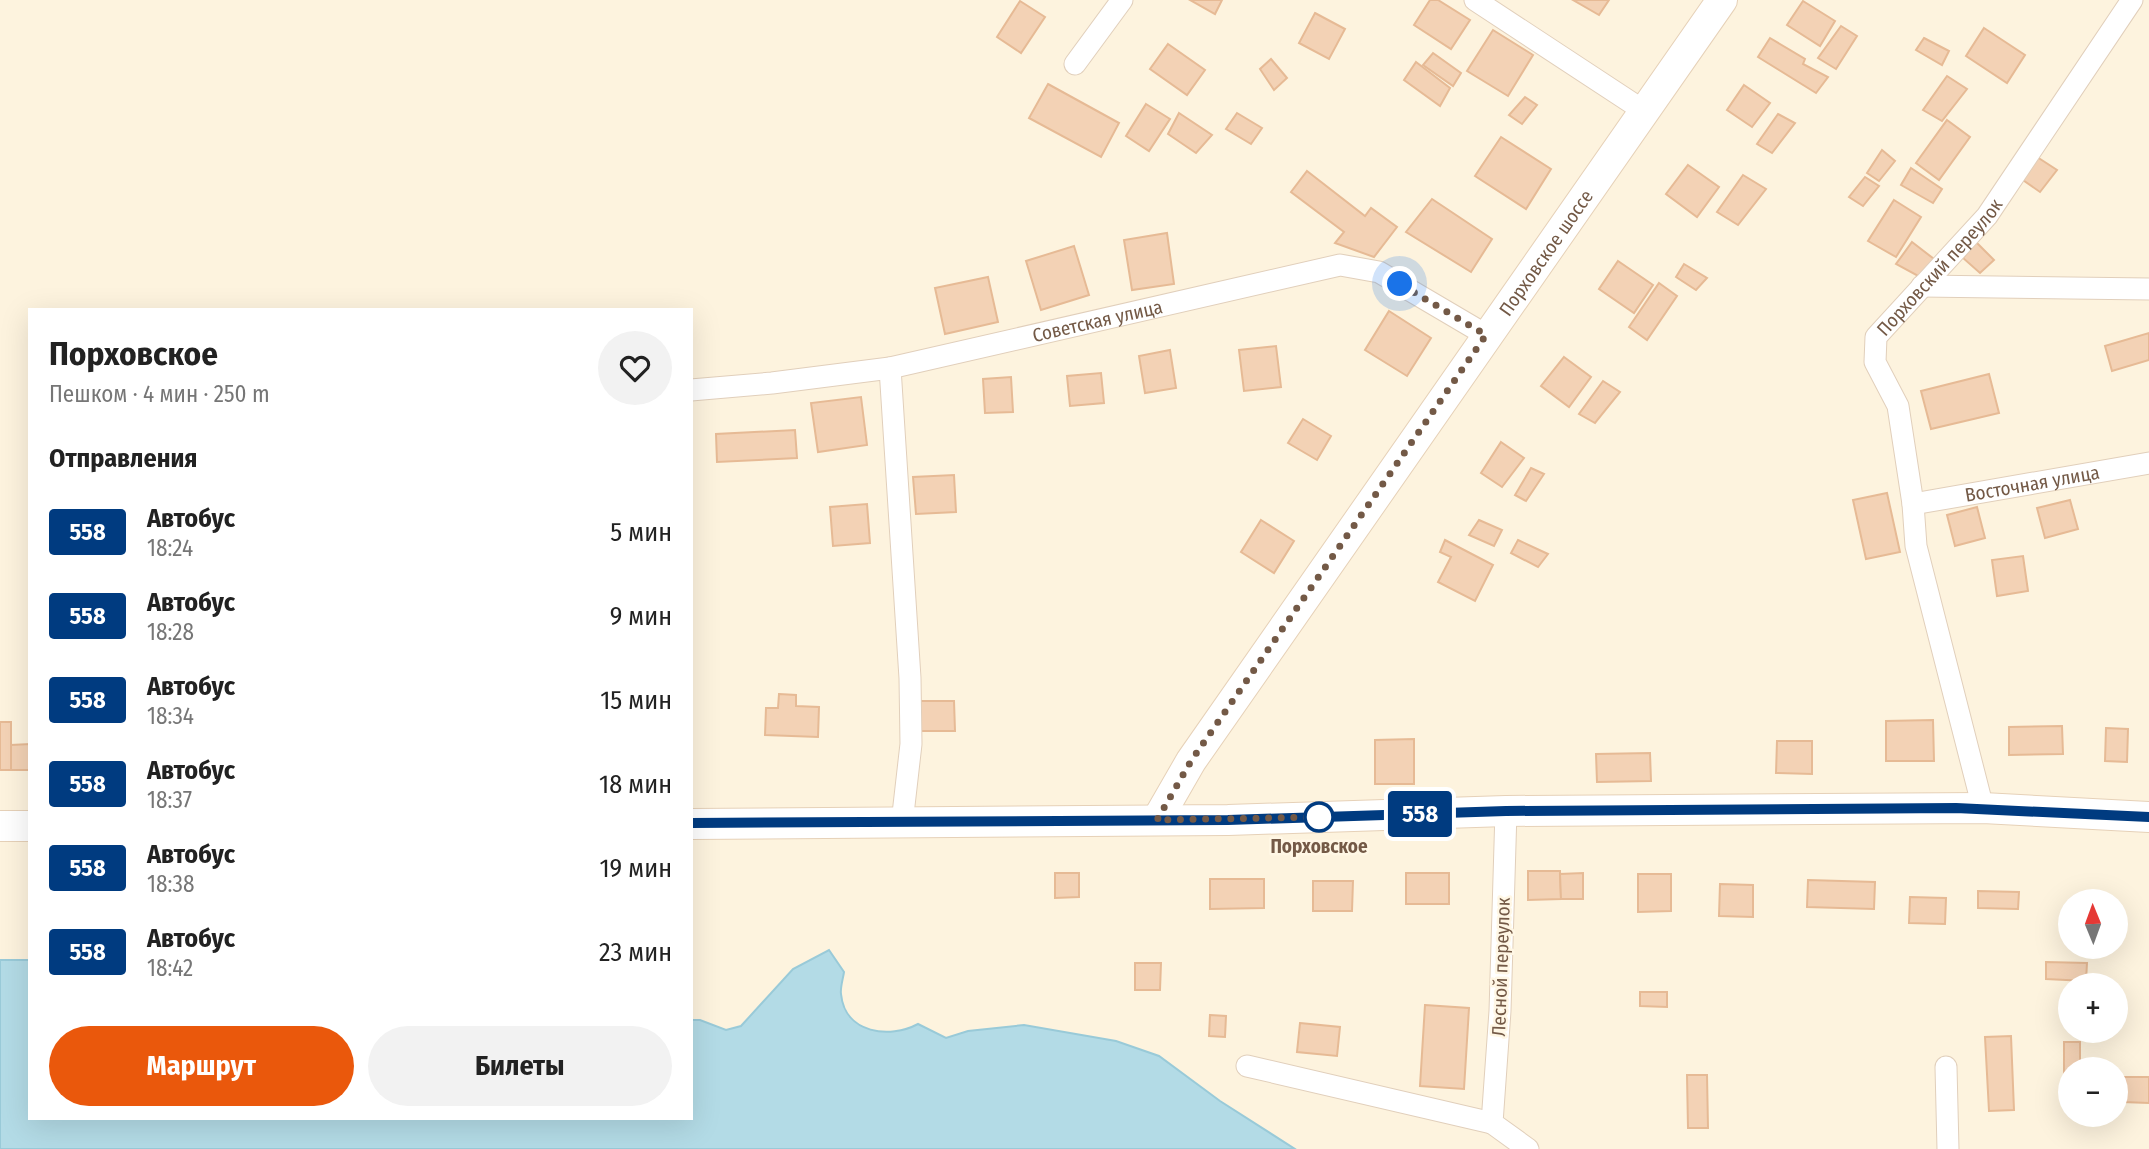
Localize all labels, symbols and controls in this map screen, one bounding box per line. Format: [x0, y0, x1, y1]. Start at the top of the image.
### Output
street label: Порховское шоссе [1494, 185, 1598, 320]
street label: Порховский переулок [1872, 194, 2007, 340]
your location [1382, 266, 1417, 301]
street label: Советская улица [1030, 295, 1165, 347]
button: heart [598, 331, 672, 405]
text: Порховское [49, 334, 218, 374]
text: Пешком · 4 мин · 250 m [49, 380, 270, 408]
text: Отправления [49, 443, 198, 474]
street label: Восточная улица [1963, 460, 2101, 506]
text: Автобус [147, 503, 235, 534]
text: 5 мин [610, 517, 672, 548]
text: 558 [69, 518, 106, 546]
text: 18:24 [147, 534, 193, 562]
text: Автобус [147, 587, 235, 618]
text: 9 мин [610, 601, 672, 632]
text: 558 [69, 602, 106, 630]
text: 18:28 [147, 618, 194, 646]
text: Автобус [147, 671, 235, 702]
text: 15 мин [600, 685, 672, 716]
text: 558 [69, 686, 106, 714]
text: 18:34 [147, 702, 194, 730]
text: Автобус [147, 755, 235, 786]
text: 18 мин [599, 769, 672, 800]
text: 558 [69, 770, 106, 798]
text: 18:37 [147, 786, 192, 814]
line badge: 558 [1380, 791, 1460, 837]
text: 558 [1402, 800, 1438, 828]
marker: Порховское [1304, 802, 1334, 832]
place label: Порховское [1270, 835, 1368, 858]
text: Автобус [147, 839, 235, 870]
text: 19 мин [599, 853, 672, 884]
text: 558 [69, 854, 106, 882]
text: 18:38 [147, 870, 194, 898]
north arrow [2058, 889, 2128, 959]
map controls [2058, 889, 2128, 1127]
street label: Лесной переулок [1487, 897, 1515, 1037]
text: Автобус [147, 923, 235, 954]
text: 23 мин [599, 937, 672, 968]
text: 558 [69, 938, 106, 966]
text: 18:42 [147, 954, 193, 982]
button: + [2058, 973, 2128, 1043]
button: Маршрут [49, 1026, 354, 1106]
button: Билеты [368, 1026, 672, 1106]
button: − [2058, 1057, 2128, 1127]

